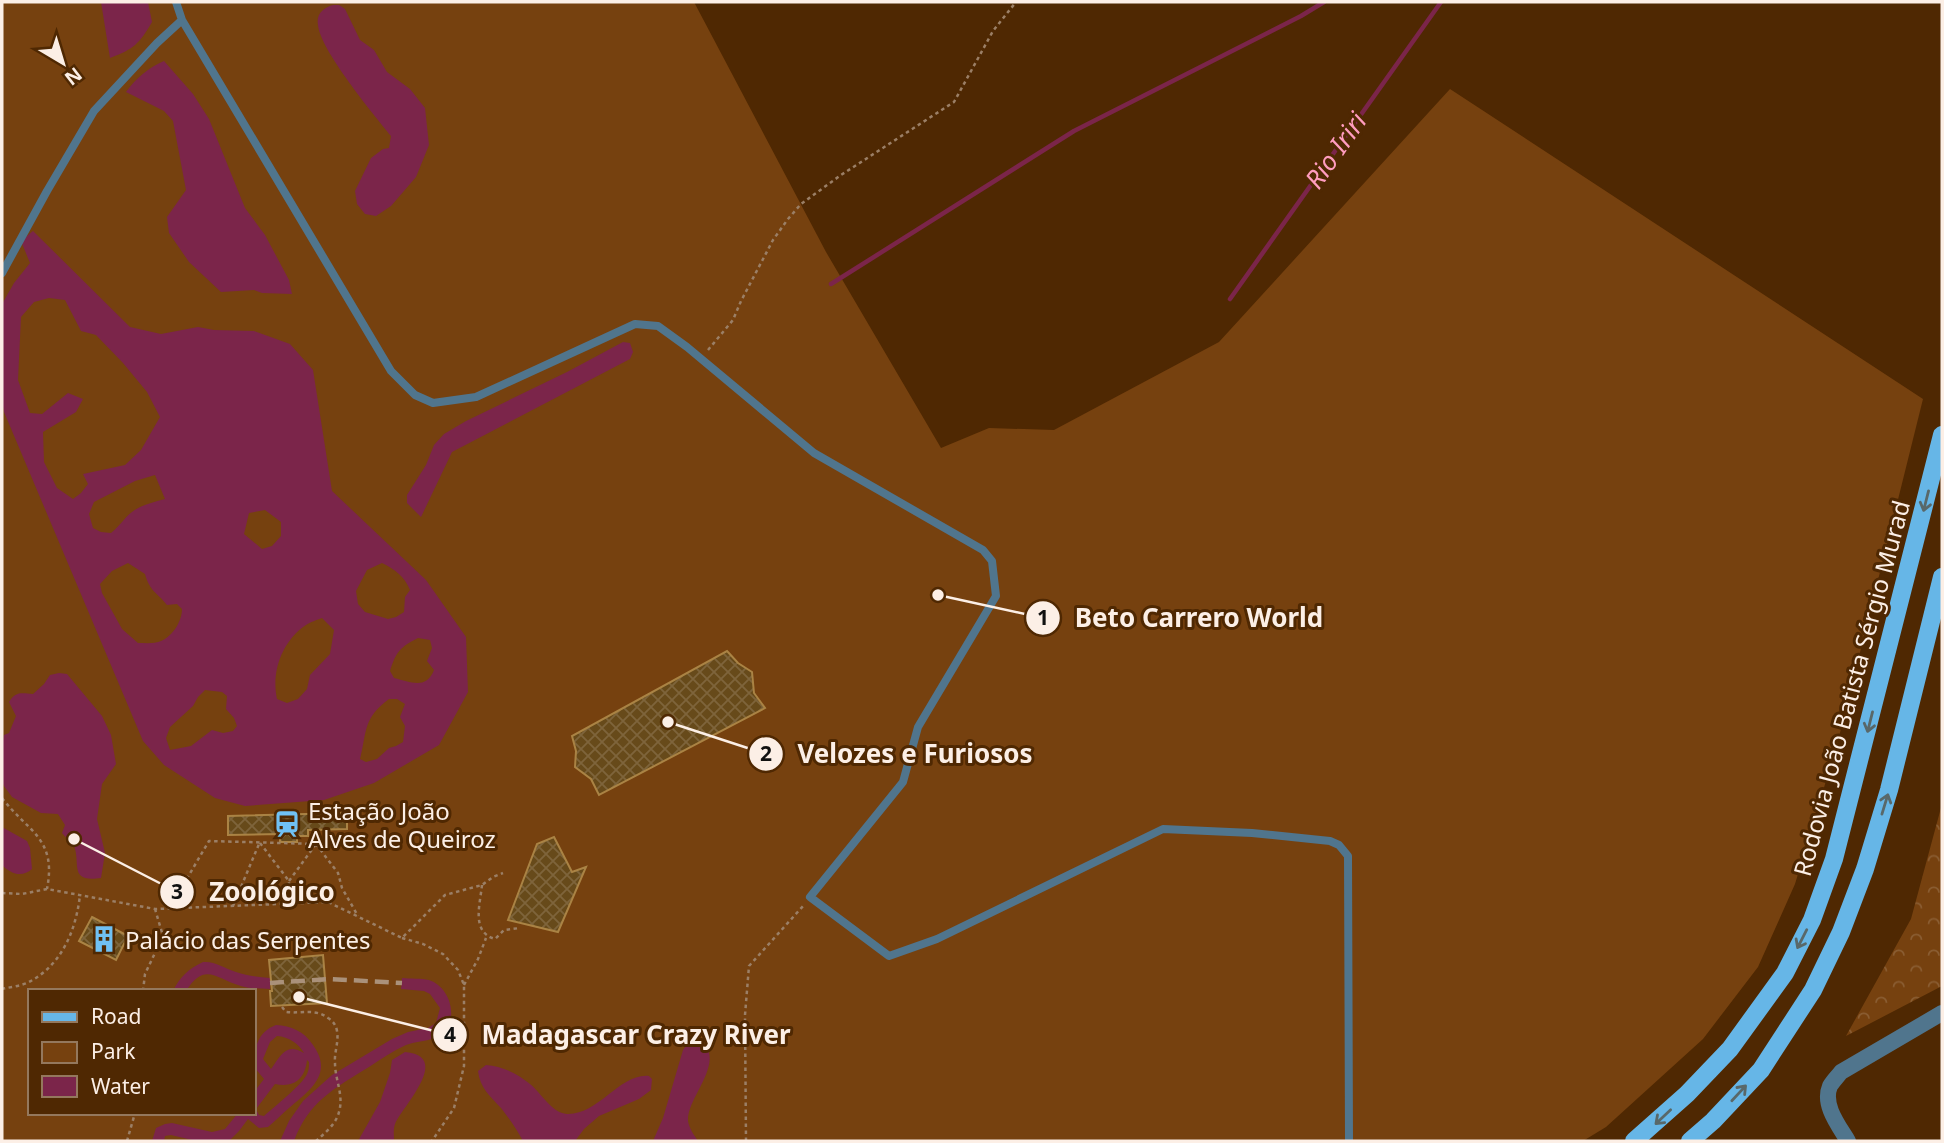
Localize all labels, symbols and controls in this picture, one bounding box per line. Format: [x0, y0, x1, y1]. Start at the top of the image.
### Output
north arrow [28, 28, 98, 98]
text: N [59, 61, 88, 91]
water label: Rio Iriri [1296, 104, 1375, 195]
one-way arrow [1919, 490, 1932, 512]
street label: Rodovia João Batista Sérgio Murad [1785, 496, 1917, 880]
callout: Beto Carrero World [1026, 594, 1337, 641]
text: Beto Carrero World [1075, 599, 1323, 635]
text: 1 [1037, 603, 1049, 631]
one-way arrow [1863, 710, 1876, 733]
callout: Velozes e Furiosos [748, 730, 1046, 777]
text: Velozes e Furiosos [797, 735, 1033, 771]
text: 2 [760, 739, 772, 767]
one-way arrow [1879, 793, 1892, 815]
place label: Estação João Alves de Queiroz [308, 794, 496, 855]
station icon: Estação João Alves de Queiroz [272, 809, 302, 839]
callout: Zoológico [160, 868, 348, 915]
text: Zoológico [209, 873, 335, 909]
text: 3 [171, 877, 183, 905]
place label: Palácio das Serpentes [125, 923, 371, 956]
building icon: Palácio das Serpentes [89, 924, 119, 954]
one-way arrow [1795, 928, 1809, 949]
legend [28, 989, 256, 1115]
text: Road [91, 1002, 141, 1030]
callout: Madagascar Crazy River [432, 1012, 804, 1059]
text: Madagascar Crazy River [481, 1016, 791, 1052]
text: 4 [444, 1020, 456, 1048]
text: Park [91, 1037, 136, 1065]
text: Water [91, 1072, 150, 1100]
one-way arrow [1730, 1085, 1747, 1102]
one-way arrow [1655, 1108, 1672, 1125]

